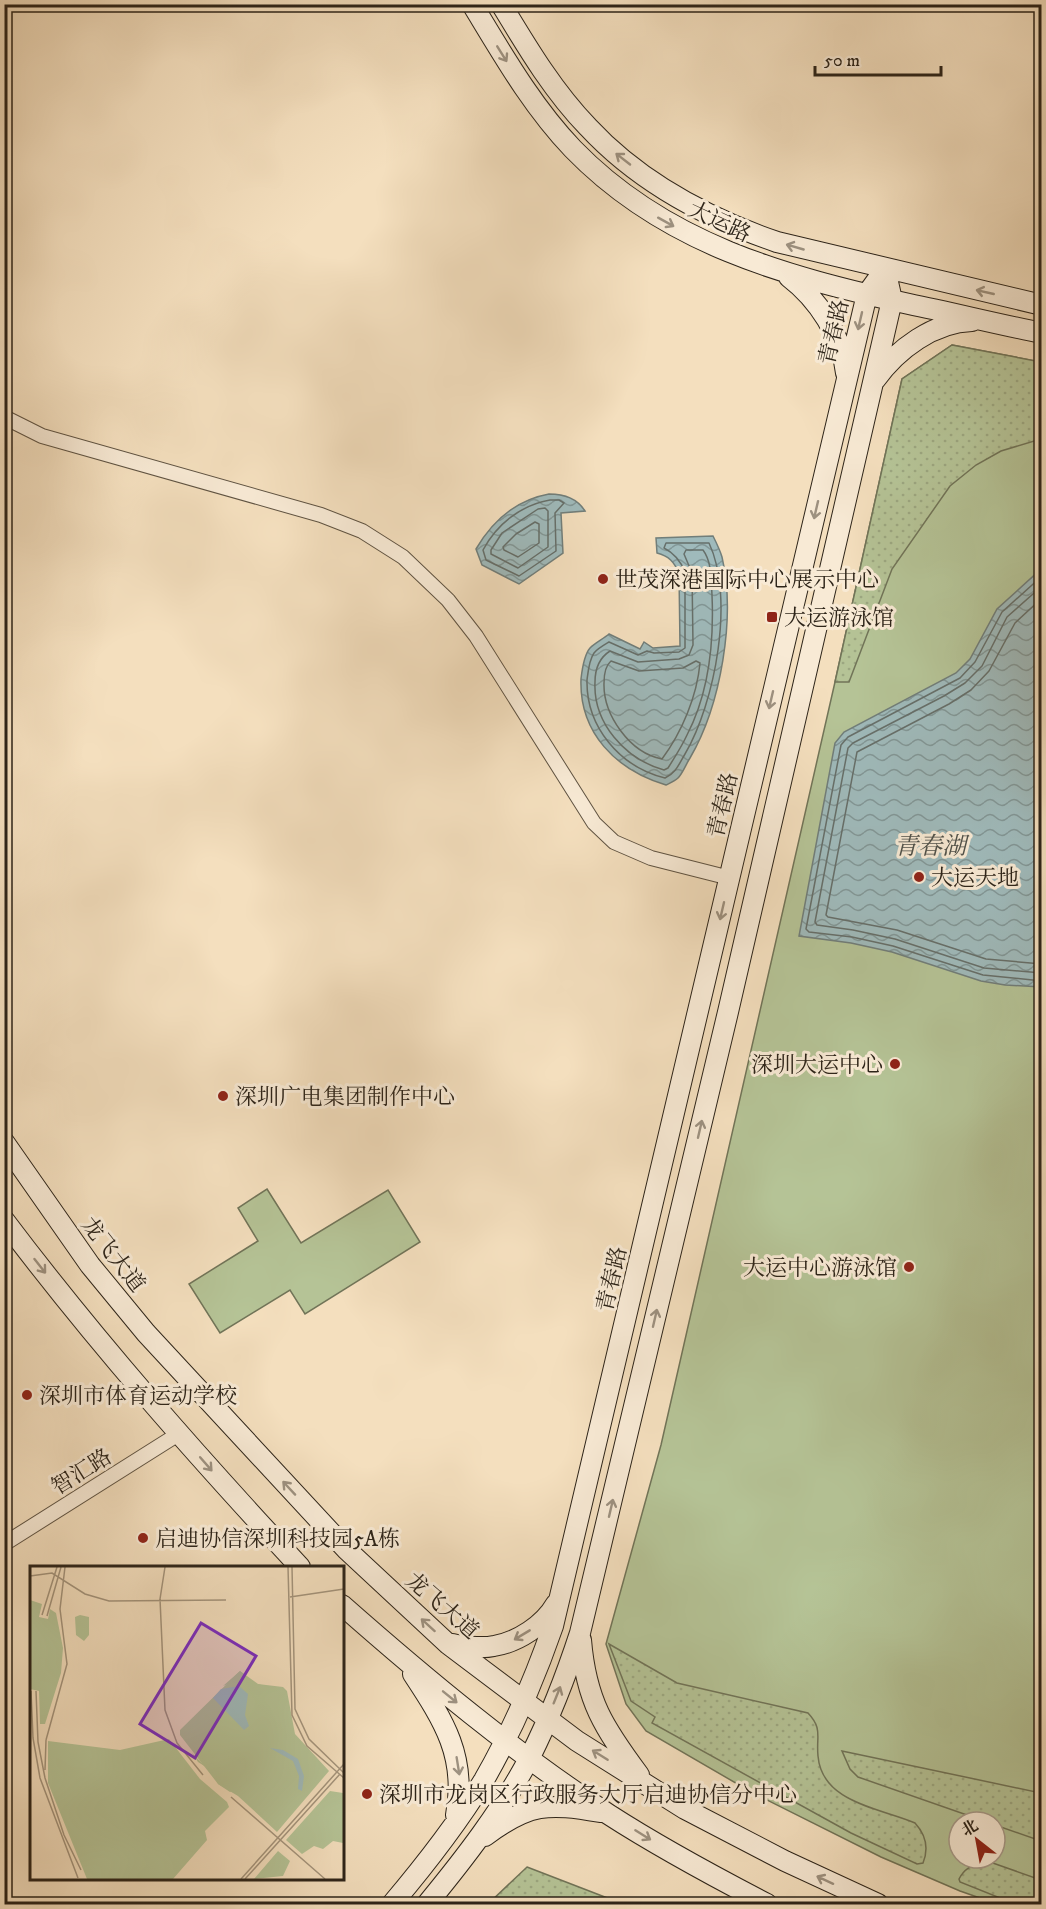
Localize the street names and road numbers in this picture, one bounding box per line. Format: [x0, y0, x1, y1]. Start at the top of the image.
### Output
street label: 大运路 [684, 196, 755, 249]
street label: 青春路 [814, 297, 855, 368]
street label: 青春路 [703, 770, 744, 841]
street label: 龙飞大道 [75, 1212, 151, 1298]
street label: 青春路 [592, 1244, 633, 1315]
street label: 智汇路 [47, 1443, 117, 1501]
street label: 龙飞大道 [400, 1567, 484, 1645]

